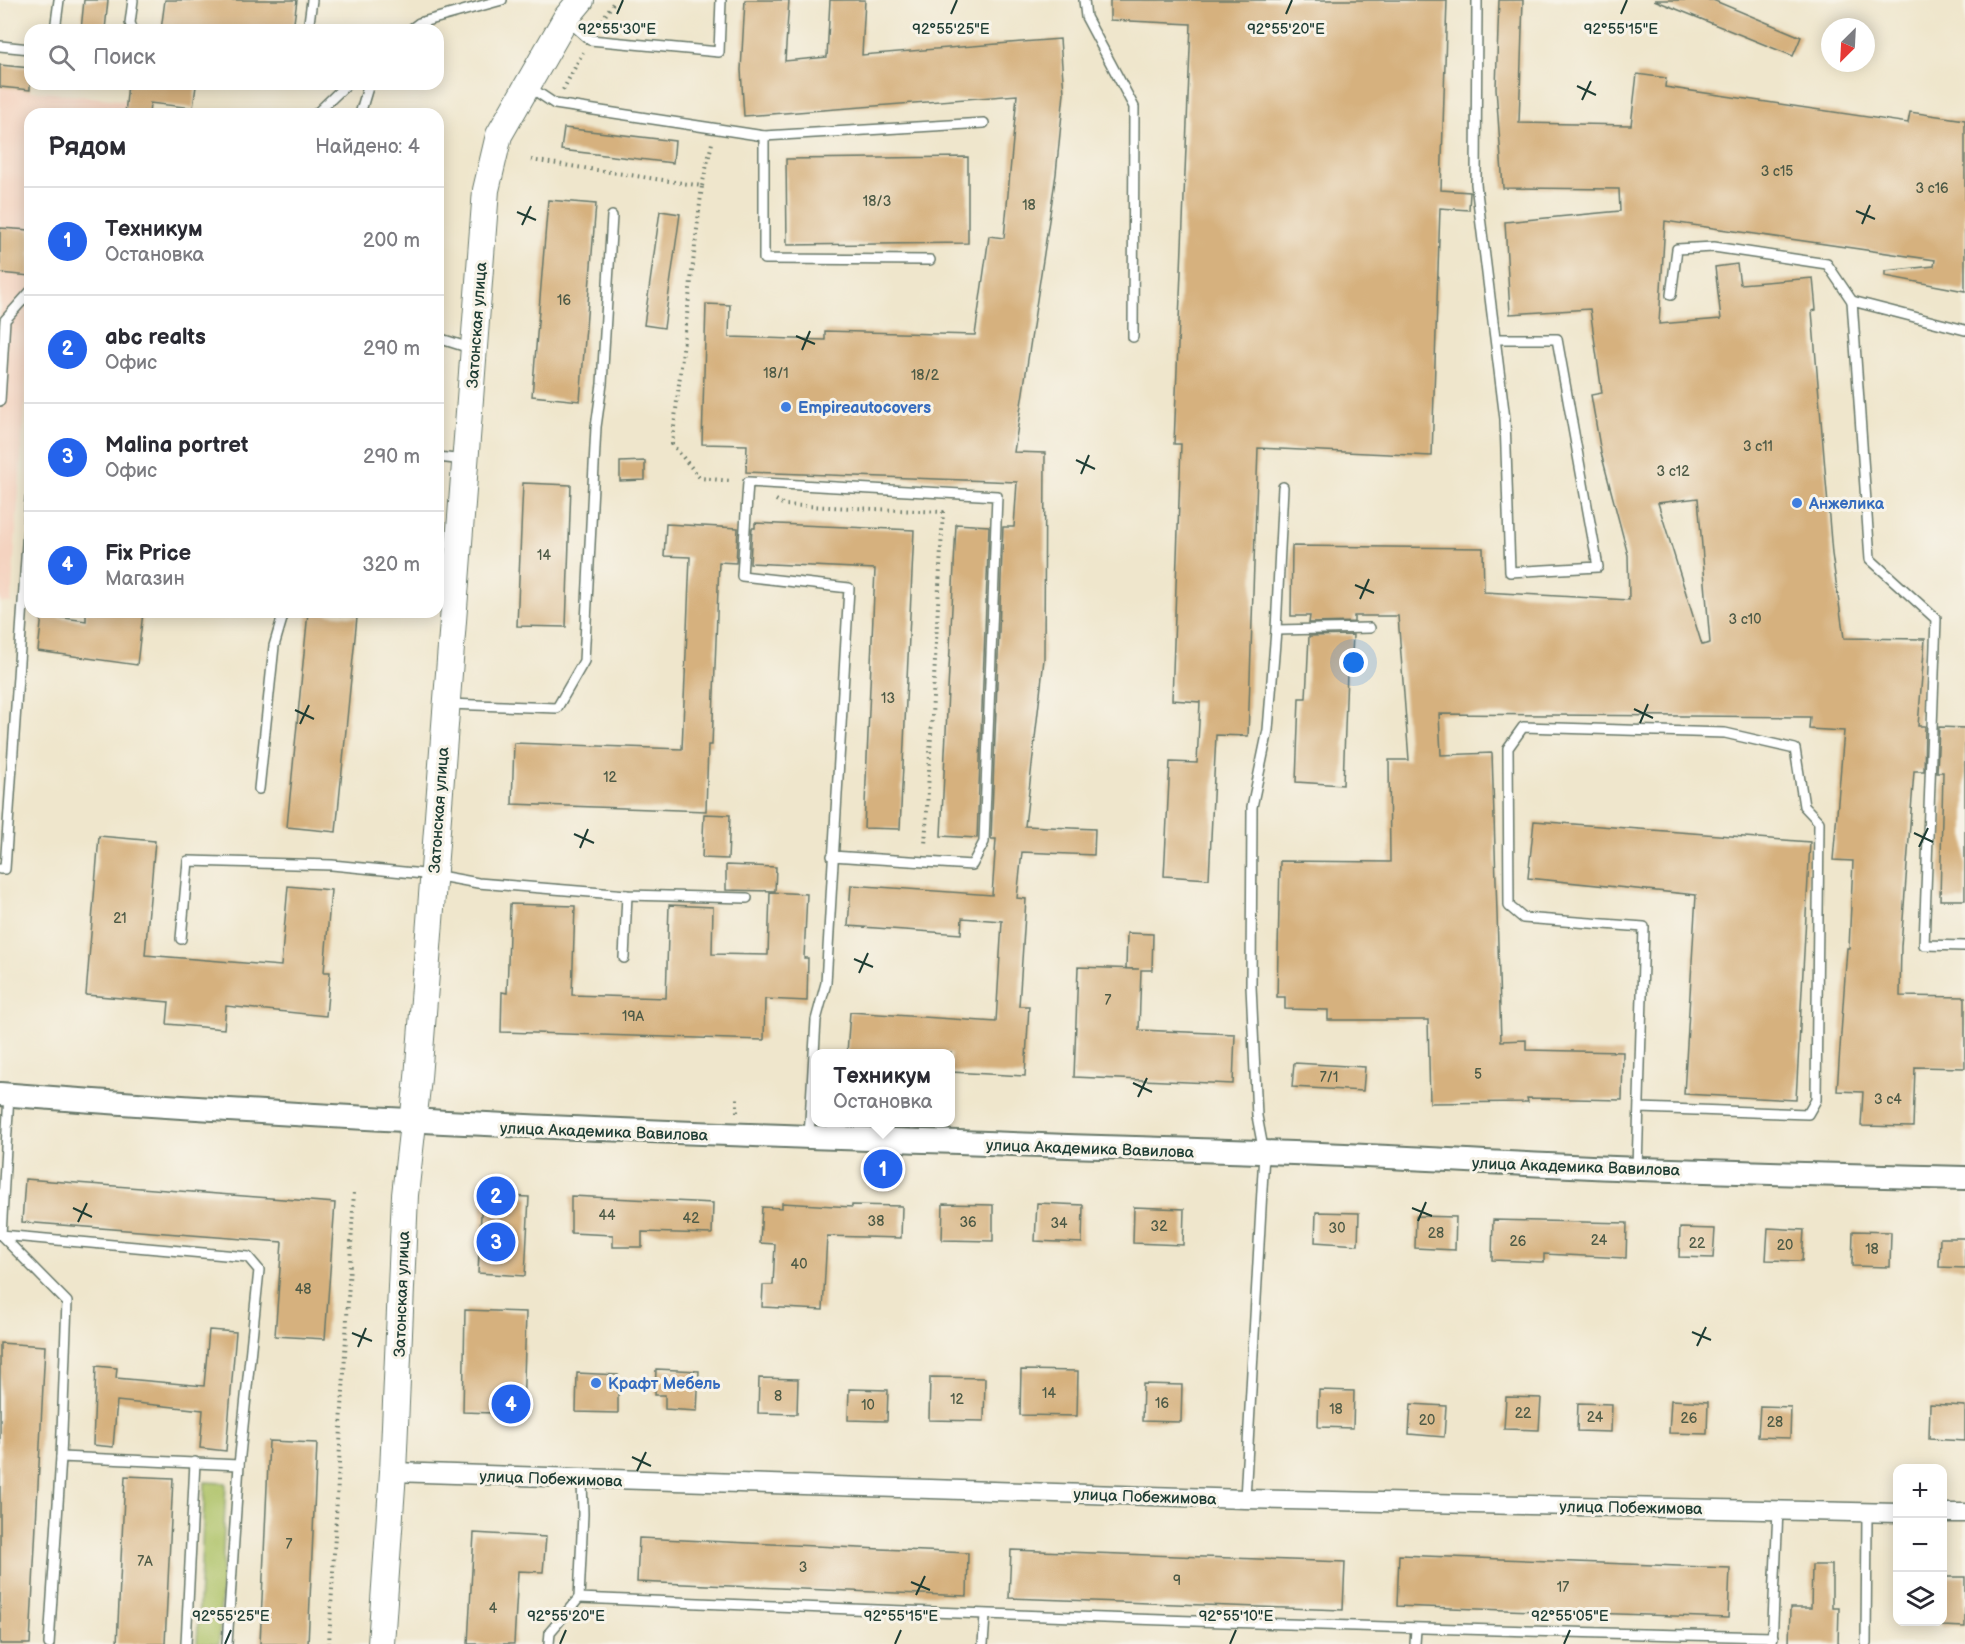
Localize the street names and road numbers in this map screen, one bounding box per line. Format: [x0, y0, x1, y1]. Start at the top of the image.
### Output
street label: Затонская улица [464, 261, 491, 389]
street label: Затонская улица [426, 746, 453, 874]
street label: улица Академика Вавилова [500, 1119, 709, 1146]
street label: улица Академика Вавилова [986, 1136, 1195, 1163]
street label: улица Академика Вавилова [1472, 1154, 1681, 1181]
street label: Затонская улица [391, 1230, 414, 1358]
street label: улица Побежимова [479, 1468, 623, 1492]
street label: улица Побежимова [1073, 1486, 1217, 1510]
street label: улица Побежимова [1559, 1498, 1703, 1519]

